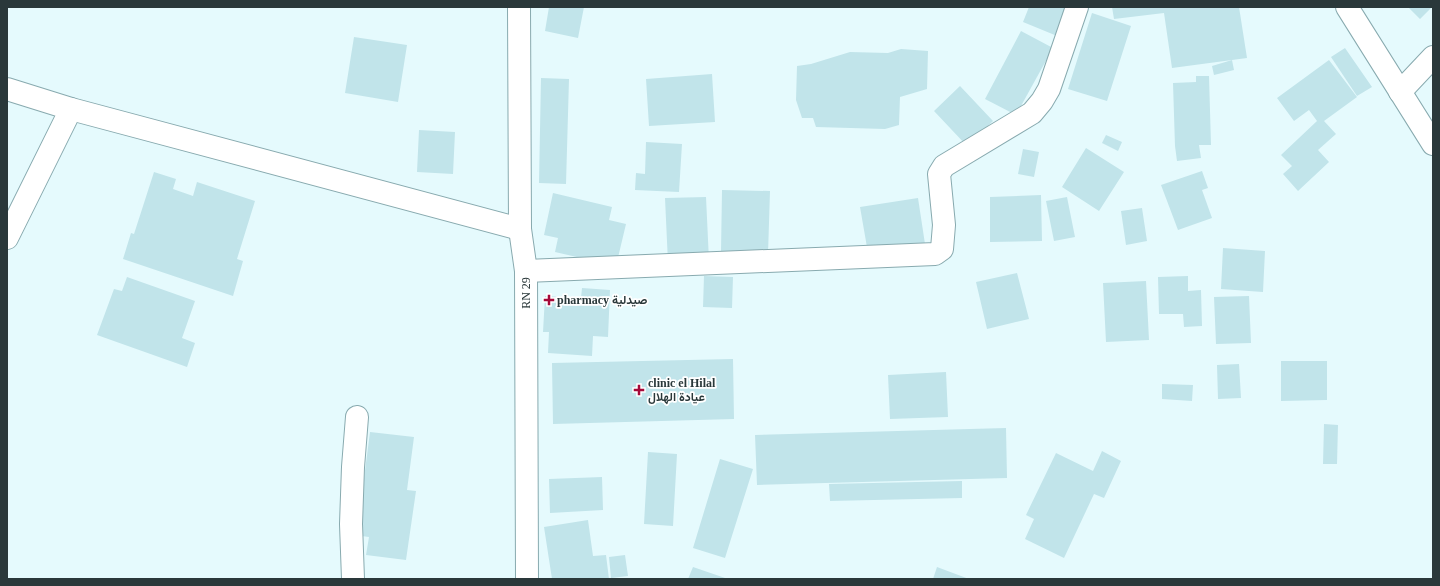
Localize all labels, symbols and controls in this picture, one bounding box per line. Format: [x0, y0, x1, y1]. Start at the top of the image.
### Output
street label: RN 29 [519, 277, 533, 309]
place label: pharmacy صيدلية [557, 293, 647, 307]
marker: pharmacy صيدلية [544, 295, 554, 305]
place label: clinic el Hilal عيادة الهلال [648, 376, 716, 405]
marker: clinic el Hilal عيادة الهلال [633, 384, 645, 396]

